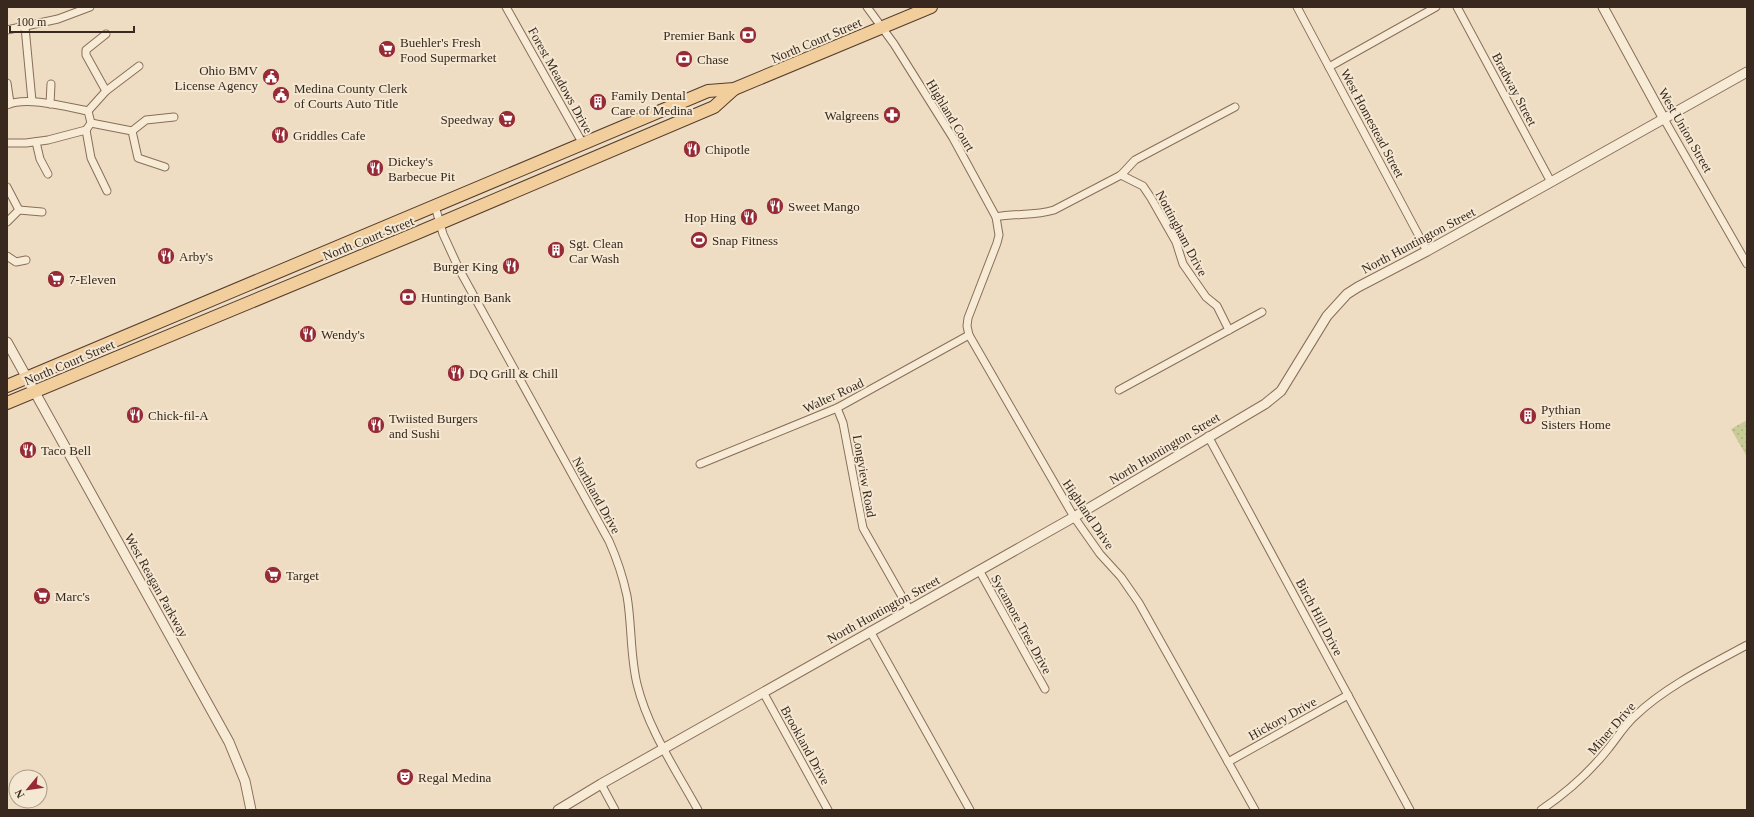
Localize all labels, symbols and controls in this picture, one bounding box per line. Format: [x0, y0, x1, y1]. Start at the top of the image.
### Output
scale bar [10, 8, 134, 34]
text: 100 m [16, 15, 47, 29]
street label: North Court Street [769, 15, 864, 66]
street label: Forest Meadows Drive [525, 24, 596, 136]
bank icon: Premier Bank [738, 25, 758, 45]
place label: Premier Bank [663, 28, 735, 43]
place label: Buehler's Fresh Food Supermarket [400, 35, 497, 65]
supermarket icon: Buehler's Fresh Food Supermarket [377, 39, 397, 59]
bank icon: Chase [674, 49, 694, 69]
street label: Bradway Street [1489, 50, 1540, 129]
place label: Chase [697, 52, 729, 67]
place label: Ohio BMV License Agency [175, 63, 259, 93]
street label: West Homestead Street [1338, 66, 1408, 181]
public building icon: Ohio BMV License Agency [261, 67, 281, 87]
street label: Highland Court [923, 77, 978, 154]
place label: Medina County Clerk of Courts Auto Title [294, 81, 408, 111]
public building icon: Medina County Clerk of Courts Auto Title [271, 85, 291, 105]
street label: West Union Street [1655, 85, 1716, 175]
place label: Family Dental Care of Medina [611, 88, 693, 118]
building icon: Family Dental Care of Medina [588, 92, 608, 112]
pharmacy icon: Walgreens [882, 105, 902, 125]
place label: Walgreens [824, 108, 879, 123]
supermarket icon: Speedway [497, 109, 517, 129]
place label: Speedway [441, 112, 494, 127]
restaurant icon: Griddles Cafe [270, 125, 290, 145]
place label: Griddles Cafe [293, 128, 366, 143]
restaurant icon: Chipotle [682, 139, 702, 159]
place label: Chipotle [705, 142, 750, 157]
place label: Dickey's Barbecue Pit [388, 154, 455, 184]
restaurant icon: Dickey's Barbecue Pit [365, 158, 385, 178]
street label: Nottingham Drive [1153, 188, 1211, 279]
restaurant icon: Sweet Mango [765, 196, 785, 216]
place label: Sweet Mango [788, 199, 860, 214]
street label: North Huntington Street [1359, 204, 1478, 277]
restaurant icon: Hop Hing [739, 207, 759, 227]
place label: Hop Hing [684, 210, 736, 225]
street label: North Court Street [321, 213, 416, 264]
sports icon: Snap Fitness [689, 230, 709, 250]
place label: Snap Fitness [712, 233, 778, 248]
place label: Sgt. Clean Car Wash [569, 236, 624, 266]
building icon: Sgt. Clean Car Wash [546, 240, 566, 260]
restaurant icon: Arby's [156, 246, 176, 266]
place label: Arby's [179, 249, 213, 264]
restaurant icon: Burger King [501, 256, 521, 276]
place label: Burger King [433, 259, 498, 274]
supermarket icon: 7-Eleven [46, 269, 66, 289]
place label: 7-Eleven [69, 272, 116, 287]
bank icon: Huntington Bank [398, 287, 418, 307]
place label: Huntington Bank [421, 290, 511, 305]
restaurant icon: Wendy's [298, 324, 318, 344]
place label: Wendy's [321, 327, 365, 342]
street label: North Court Street [22, 337, 117, 388]
restaurant icon: DQ Grill & Chill [446, 363, 466, 383]
place label: DQ Grill & Chill [469, 366, 559, 381]
street label: Walter Road [801, 375, 866, 416]
place label: Pythian Sisters Home [1541, 402, 1611, 432]
restaurant icon: Chick-fil-A [125, 405, 145, 425]
building icon: Pythian Sisters Home [1518, 406, 1538, 426]
place label: Chick-fil-A [148, 408, 209, 423]
street label: North Huntington Street [1106, 409, 1223, 487]
place label: Twiisted Burgers and Sushi [389, 411, 478, 441]
restaurant icon: Twiisted Burgers and Sushi [366, 415, 386, 435]
street label: Longview Road [850, 434, 879, 519]
restaurant icon: Taco Bell [18, 440, 38, 460]
place label: Taco Bell [41, 443, 91, 458]
street label: Northland Drive [569, 454, 624, 536]
street label: Highland Drive [1060, 476, 1118, 552]
street label: West Reagan Parkway [122, 531, 192, 640]
supermarket icon: Target [263, 565, 283, 585]
place label: Target [286, 568, 319, 583]
street label: North Huntington Street [824, 572, 942, 647]
street label: Sycamore Tree Drive [988, 572, 1055, 677]
street label: Birch Hill Drive [1293, 576, 1346, 659]
supermarket icon: Marc's [32, 586, 52, 606]
place label: Marc's [55, 589, 90, 604]
street label: Hickory Drive [1246, 693, 1319, 743]
street label: Miner Drive [1585, 699, 1638, 758]
street label: Brookland Drive [778, 703, 833, 787]
theatre icon: Regal Medina [395, 767, 415, 787]
north arrow [8, 769, 48, 809]
place label: Regal Medina [418, 770, 492, 785]
text: N [12, 787, 26, 800]

